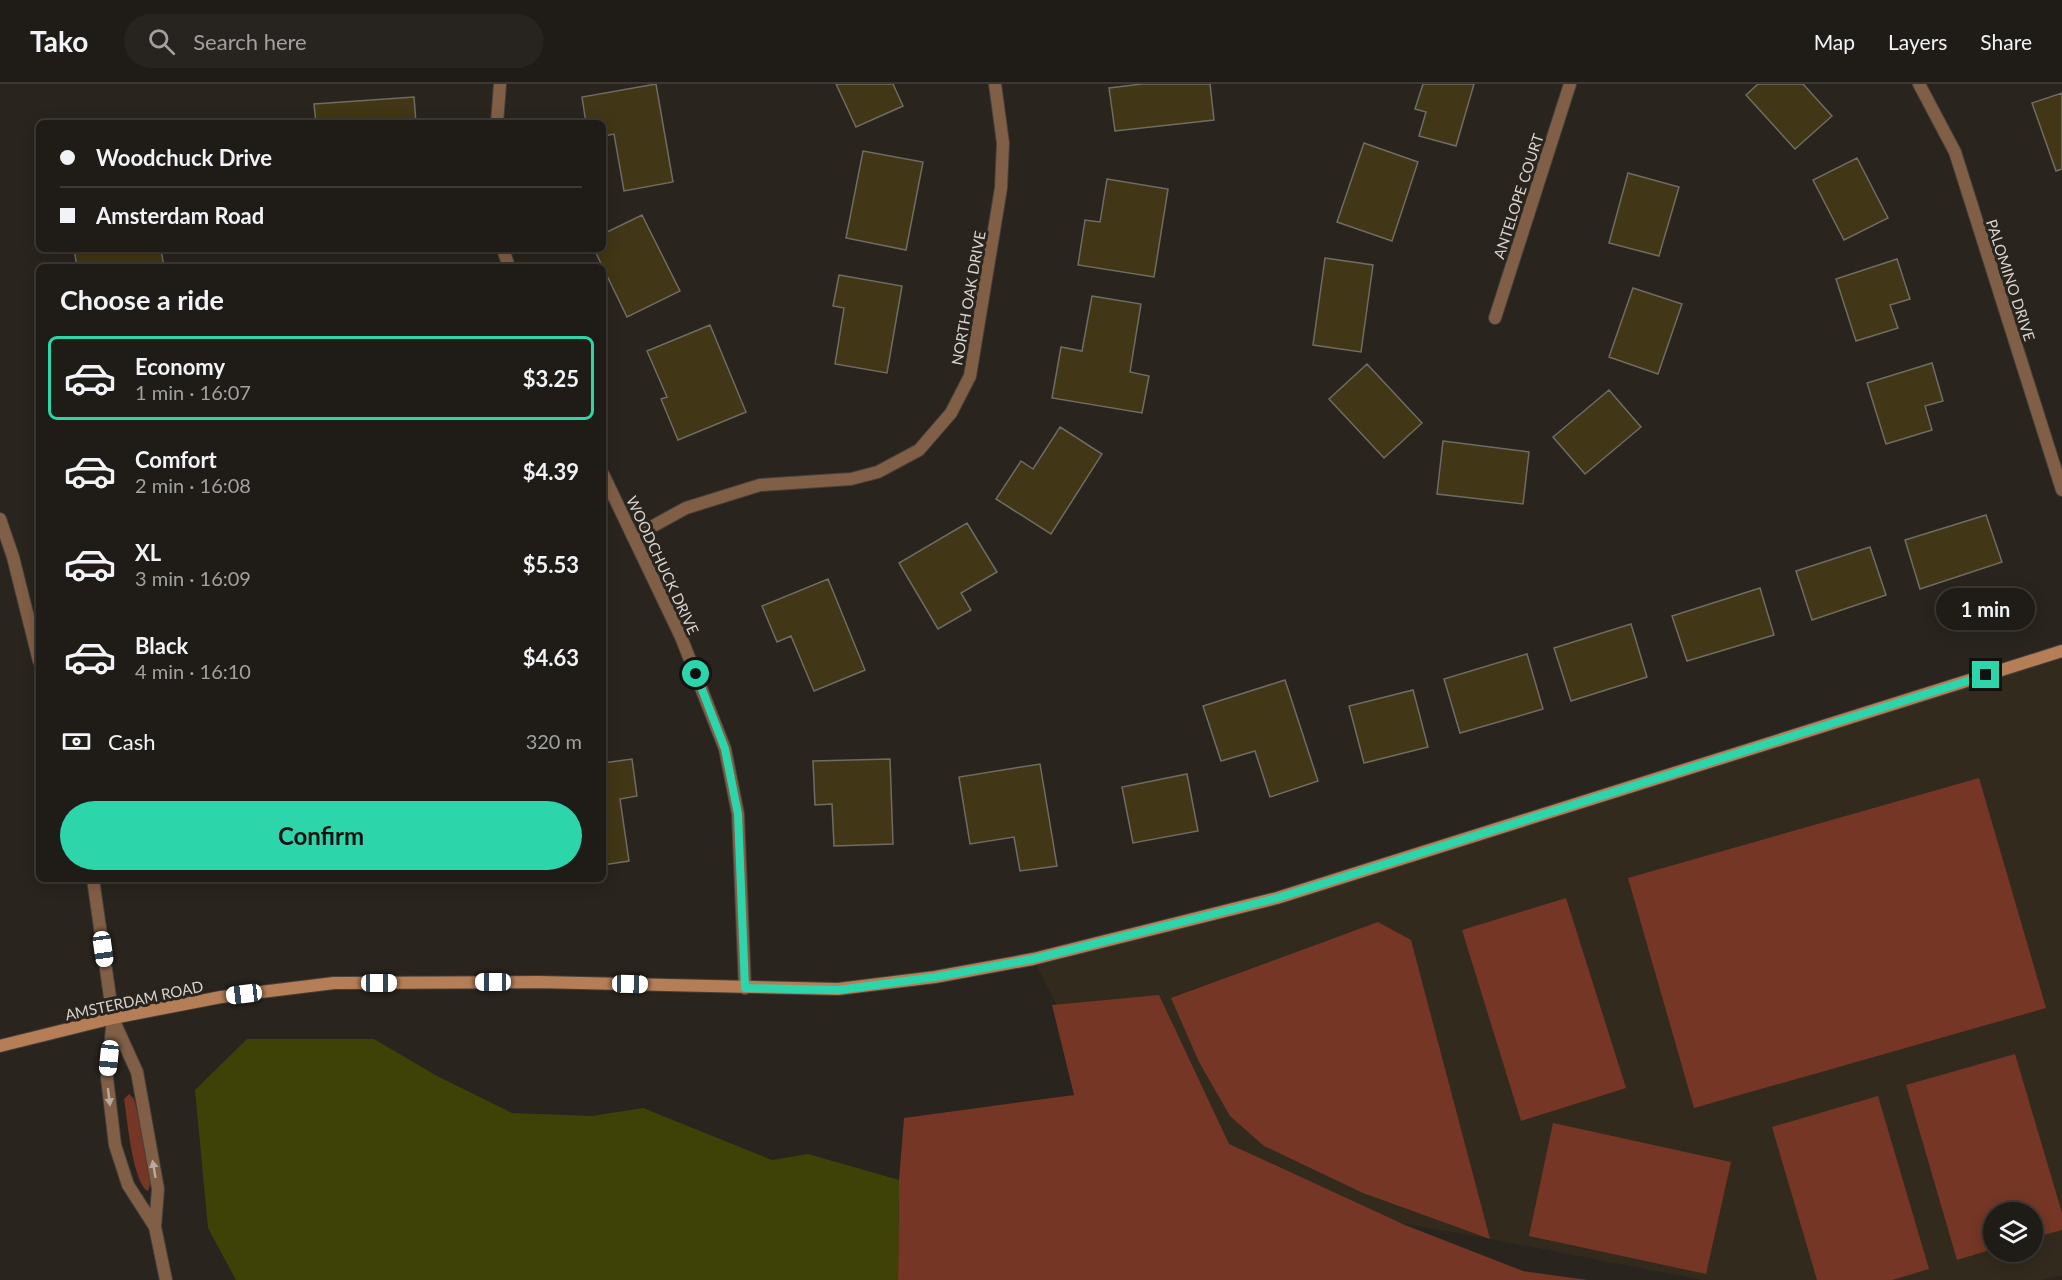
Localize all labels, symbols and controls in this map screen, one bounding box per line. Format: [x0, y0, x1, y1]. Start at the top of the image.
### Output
search box [124, 14, 544, 68]
text: Tako [30, 24, 88, 58]
icon: search [145, 25, 178, 58]
text: Search here [193, 28, 307, 55]
text: Map [1814, 29, 1855, 54]
text: Layers [1888, 29, 1947, 54]
text: Share [1980, 29, 2032, 54]
street label: ANTELOPE COURT [1489, 131, 1547, 261]
text: Woodchuck Drive [96, 144, 272, 171]
text: Amsterdam Road [96, 202, 264, 229]
street label: PALOMINO DRIVE [1983, 217, 2039, 343]
street label: NORTH OAK DRIVE [947, 229, 989, 367]
text: Choose a ride [60, 283, 224, 316]
icon: car [63, 351, 117, 405]
text: Economy [135, 353, 225, 380]
text: $3.25 [523, 365, 579, 392]
text: 1 min · 16:07 [135, 380, 251, 404]
icon: car [63, 444, 117, 498]
text: Comfort [135, 446, 217, 473]
text: $4.39 [523, 458, 579, 485]
text: 2 min · 16:08 [135, 473, 251, 497]
street label: WOODCHUCK DRIVE [623, 493, 703, 637]
icon: car [63, 537, 117, 591]
text: XL [135, 539, 161, 566]
text: $5.53 [523, 551, 579, 578]
text: 3 min · 16:09 [135, 566, 251, 590]
callout: 1 min [1936, 588, 2036, 630]
text: 1 min [1961, 597, 2010, 621]
icon: car [63, 630, 117, 684]
text: Black [135, 632, 188, 659]
text: $4.63 [523, 644, 579, 671]
text: 4 min · 16:10 [135, 659, 251, 683]
route start [682, 660, 709, 687]
route end [1972, 661, 1999, 688]
icon: cash [60, 725, 93, 758]
text: Cash [108, 728, 155, 755]
text: 320 m [526, 729, 582, 753]
button: Confirm [60, 801, 582, 870]
car [92, 930, 114, 968]
car [475, 973, 511, 991]
car [361, 974, 397, 992]
car [612, 975, 648, 993]
street label: AMSTERDAM ROAD [63, 977, 205, 1023]
car [225, 983, 263, 1005]
car [98, 1039, 120, 1077]
one-way arrow [105, 1088, 114, 1107]
one-way arrow [149, 1159, 158, 1178]
map controls [1983, 1202, 2043, 1262]
button: layers [1983, 1202, 2043, 1262]

